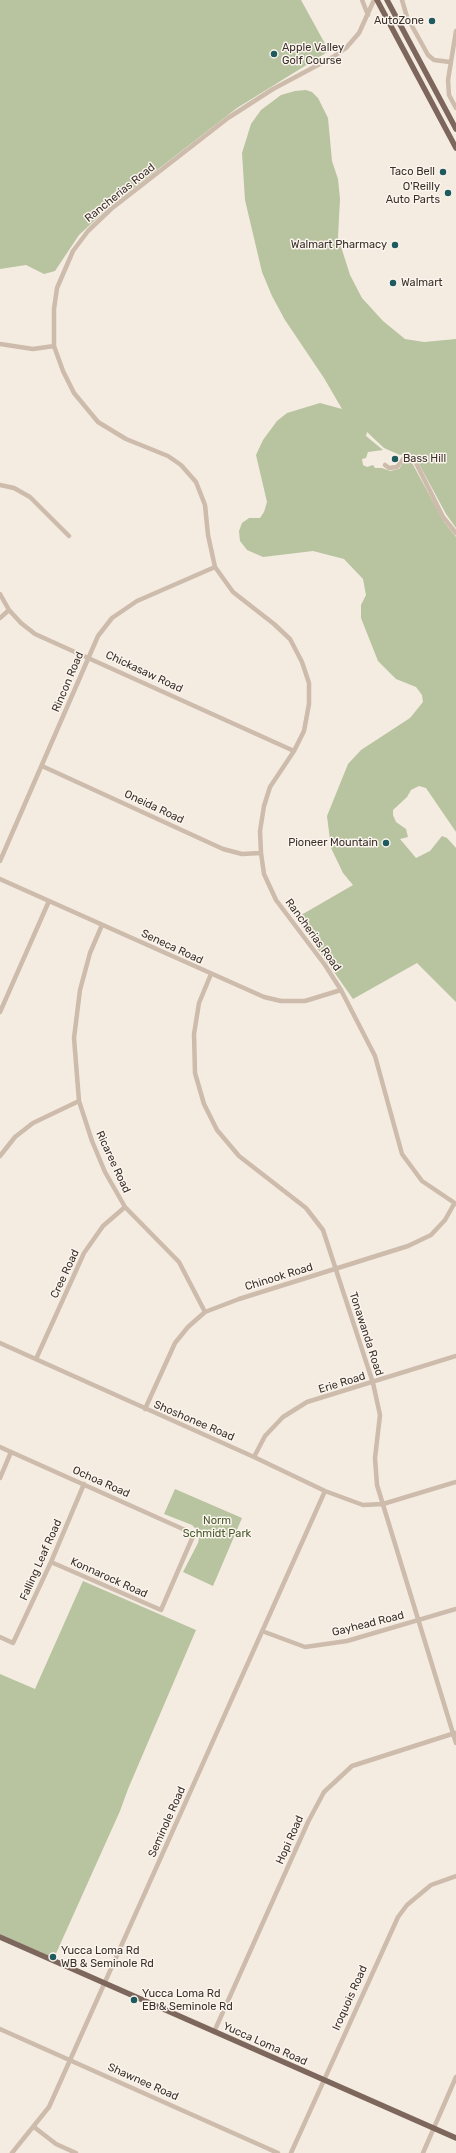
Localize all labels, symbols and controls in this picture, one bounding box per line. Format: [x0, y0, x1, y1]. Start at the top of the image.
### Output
place label: AutoZone [374, 14, 424, 28]
marker: AutoZone [427, 16, 437, 26]
place label: Apple Valley Golf Course [282, 41, 344, 67]
marker: Apple Valley Golf Course [269, 49, 279, 59]
street label: Rancherias Road [82, 161, 158, 225]
place label: Taco Bell [390, 165, 435, 179]
marker: Taco Bell [438, 167, 448, 177]
place label: O'Reilly Auto Parts [386, 180, 440, 206]
marker: O'Reilly Auto Parts [443, 188, 453, 198]
place label: Walmart Pharmacy [291, 238, 387, 252]
marker: Walmart Pharmacy [390, 240, 400, 250]
place label: Walmart [401, 276, 443, 290]
marker: Walmart [388, 278, 398, 288]
place label: Bass Hill [403, 452, 446, 466]
marker: Bass Hill [390, 454, 400, 464]
street label: Chickasaw Road [103, 648, 185, 696]
street label: Rincon Road [49, 650, 87, 714]
street label: Oneida Road [122, 787, 186, 827]
place label: Pioneer Mountain [288, 836, 378, 850]
marker: Pioneer Mountain [381, 838, 391, 848]
street label: Rancherias Road [282, 896, 344, 974]
street label: Seneca Road [139, 927, 205, 967]
street label: Ricaree Road [93, 1129, 133, 1195]
street label: Cree Road [48, 1247, 82, 1301]
street label: Chinook Road [243, 1260, 315, 1294]
street label: Tonawanda Road [346, 1291, 386, 1377]
street label: Erie Road [317, 1370, 367, 1396]
street label: Shoshonee Road [152, 1398, 236, 1444]
street label: Ochoa Road [70, 1463, 132, 1501]
park label: Norm Schmidt Park [183, 1514, 251, 1540]
street label: Falling Leaf Road [17, 1517, 65, 1603]
street label: Konnarock Road [68, 1555, 150, 1601]
street label: Gayhead Road [331, 1609, 405, 1639]
street label: Seminole Road [146, 1785, 188, 1859]
street label: Hopi Road [273, 1813, 307, 1867]
place label: Yucca Loma Rd WB & Seminole Rd [61, 1944, 154, 1970]
marker: Yucca Loma Rd WB & Seminole Rd [48, 1952, 58, 1962]
street label: Iroquois Road [330, 1963, 370, 2033]
place label: Yucca Loma Rd EB & Seminole Rd [142, 1987, 233, 2013]
marker: Yucca Loma Rd EB & Seminole Rd [129, 1995, 139, 2005]
street label: Yucca Loma Road [221, 2019, 309, 2069]
street label: Shawnee Road [106, 2060, 180, 2104]

